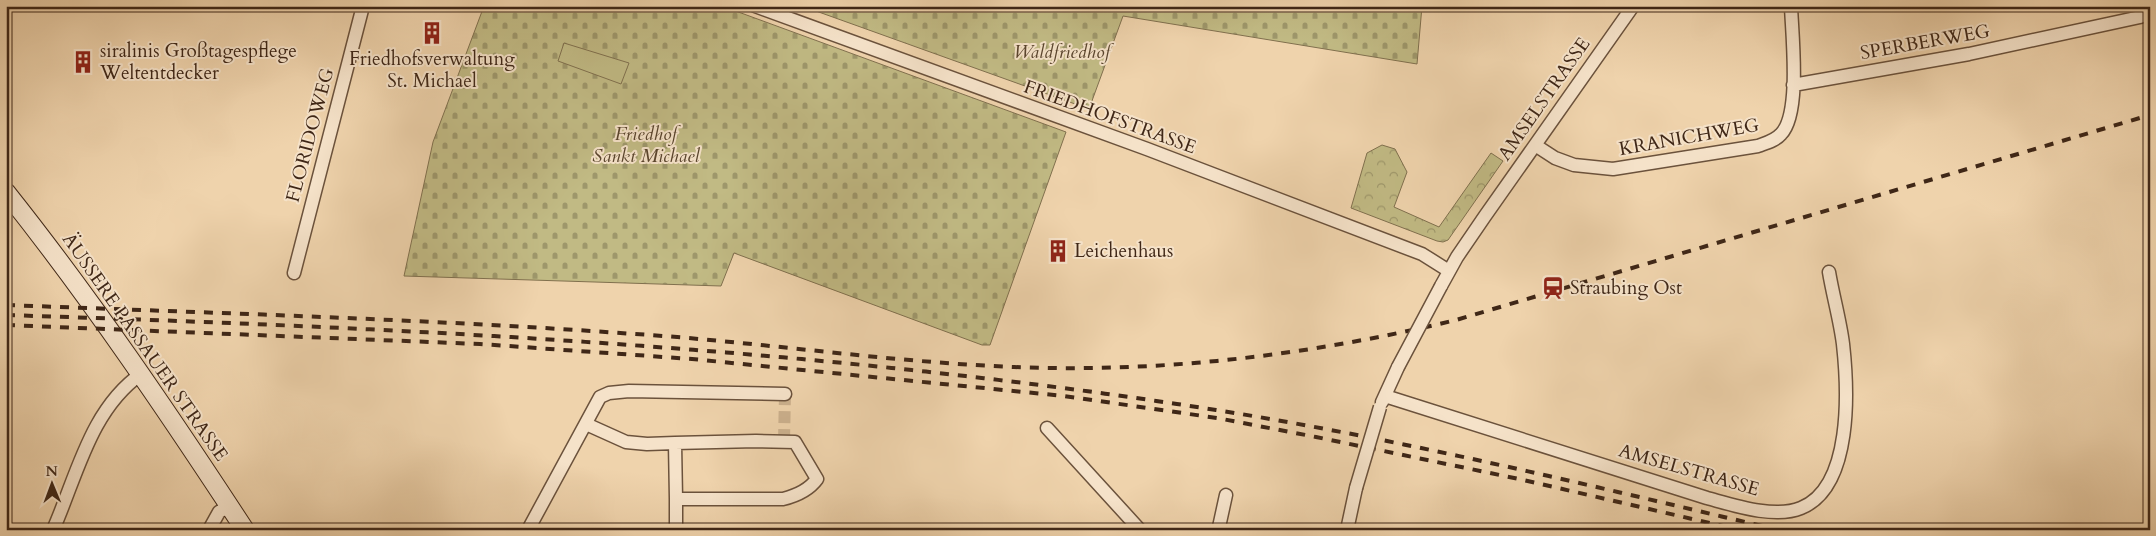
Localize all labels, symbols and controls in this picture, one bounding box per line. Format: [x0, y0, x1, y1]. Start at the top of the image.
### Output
street label: SPERBERWEG [1858, 18, 1992, 66]
building icon: Friedhofsverwaltung St. Michael [419, 20, 445, 46]
street label: AMSELSTRASSE [1492, 32, 1596, 166]
place label: siralinis Großtagespflege Weltentdecker [99, 38, 297, 86]
park label: Waldfriedhof [1014, 39, 1115, 65]
place label: Friedhofsverwaltung St. Michael [349, 46, 515, 94]
building icon: siralinis Großtagespflege Weltentdecker [70, 49, 96, 75]
street label: FLORIDOWEG [280, 65, 340, 205]
street label: FRIEDHOFSTRASSE [1020, 74, 1200, 160]
street label: KRANICHWEG [1617, 112, 1761, 162]
park label: Friedhof Sankt Michael [592, 121, 701, 169]
street label: ÄUSSERE PASSAUER STRASSE [56, 228, 234, 466]
building icon: Leichenhaus [1045, 238, 1071, 264]
place label: Leichenhaus [1074, 238, 1173, 264]
station icon: Straubing Ost [1540, 275, 1566, 301]
place label: Straubing Ost [1570, 275, 1682, 301]
street label: AMSELSTRASSE [1616, 438, 1762, 502]
north arrow [28, 458, 78, 508]
text: N [46, 462, 58, 481]

